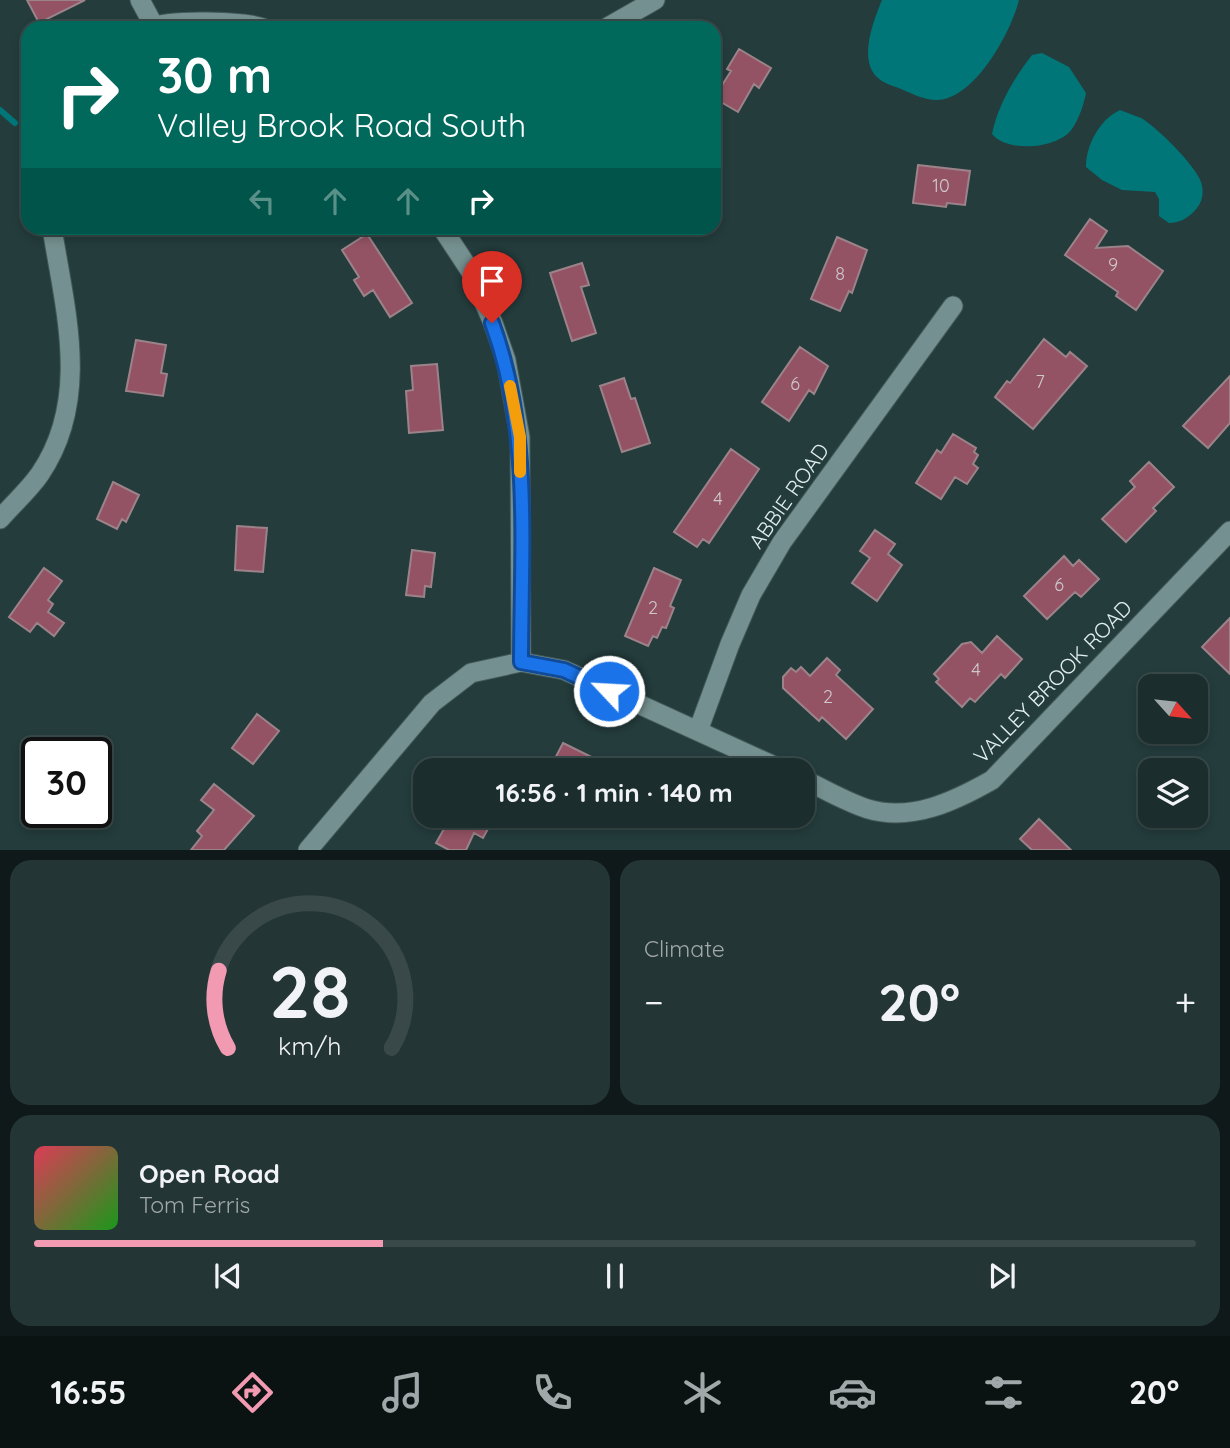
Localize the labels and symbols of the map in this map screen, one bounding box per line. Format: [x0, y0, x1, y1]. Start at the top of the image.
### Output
house number: 10 [932, 174, 950, 197]
pin [462, 251, 522, 323]
house number: 9 [1108, 253, 1118, 276]
house number: 8 [835, 262, 845, 285]
house number: 7 [1035, 370, 1045, 393]
house number: 6 [790, 372, 800, 395]
street label: ABBIE ROAD [742, 438, 834, 553]
house number: 4 [713, 487, 723, 510]
house number: 6 [1054, 573, 1064, 596]
street label: VALLEY BROOK ROAD [968, 594, 1137, 768]
house number: 2 [648, 596, 658, 619]
position arrow [572, 654, 646, 728]
house number: 4 [971, 658, 981, 681]
north arrow [1138, 674, 1208, 744]
house number: 2 [823, 685, 833, 708]
speed limit sign: 30 [21, 737, 112, 828]

